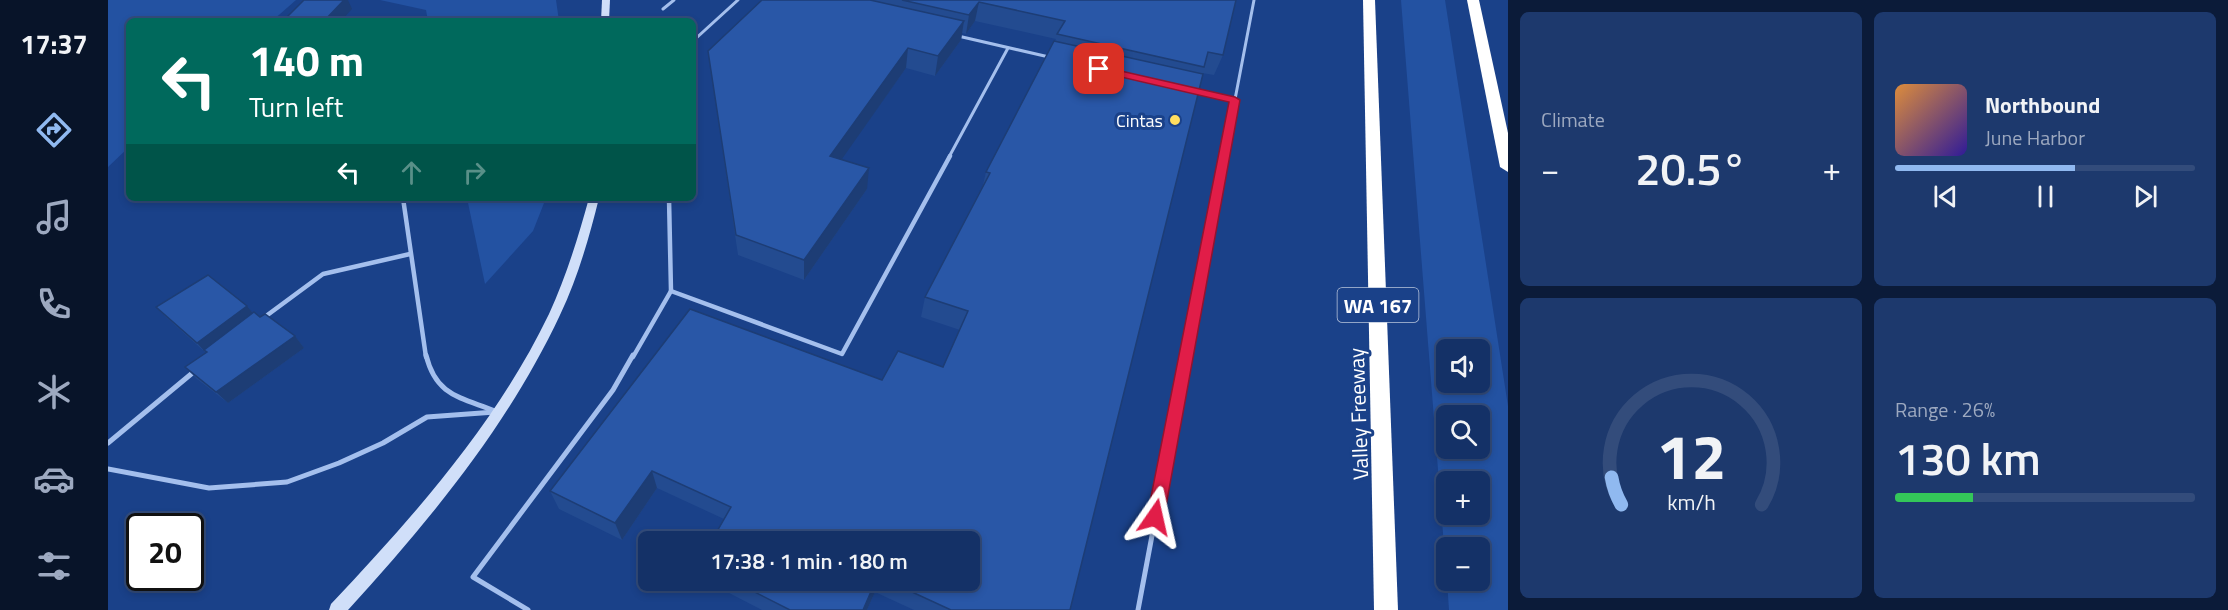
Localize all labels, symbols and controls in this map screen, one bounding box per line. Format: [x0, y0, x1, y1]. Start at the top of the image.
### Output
text: 17:37 [20, 23, 88, 64]
text: 140 m [249, 28, 364, 92]
icon: left [150, 42, 228, 120]
pin [1073, 43, 1124, 94]
icon: arrive [1082, 52, 1115, 85]
text: Turn left [249, 86, 343, 127]
text: Northbound [1985, 88, 2100, 122]
text: Climate [1541, 104, 1605, 135]
place label: Cintas [1116, 107, 1163, 134]
icon: directions [33, 109, 75, 151]
marker: Cintas [1168, 113, 1182, 127]
text: June Harbor [1985, 122, 2085, 153]
text: 20.5° [1635, 134, 1747, 202]
text: − [1541, 144, 1559, 194]
text: + [1823, 144, 1841, 194]
icon: left [332, 156, 365, 189]
icon: ahead [395, 156, 428, 189]
icon: right [458, 156, 491, 189]
icon: previous [1929, 180, 1962, 213]
icon: pause [2029, 180, 2062, 213]
icon: next [2129, 180, 2162, 213]
icon: music [33, 196, 75, 238]
icon: phone [33, 283, 75, 325]
road number: WA 167 [1338, 288, 1418, 322]
map controls [1436, 339, 1490, 591]
button: sound [1436, 339, 1490, 393]
street label: Valley Freeway [1340, 347, 1376, 481]
icon: climate [33, 371, 75, 413]
text: Range · 26% [1895, 394, 1995, 425]
button: search [1436, 405, 1490, 459]
text: 12 [1656, 408, 1726, 503]
text: 130 km [1895, 424, 2041, 492]
icon: car [33, 458, 75, 500]
button: + [1436, 471, 1490, 525]
position arrow [1123, 485, 1187, 549]
text: km/h [1667, 486, 1715, 518]
speed limit sign: 20 [126, 513, 204, 591]
button: − [1436, 537, 1490, 591]
text: 17:38 · 1 min · 180 m [710, 544, 908, 578]
icon: filters [33, 545, 75, 587]

